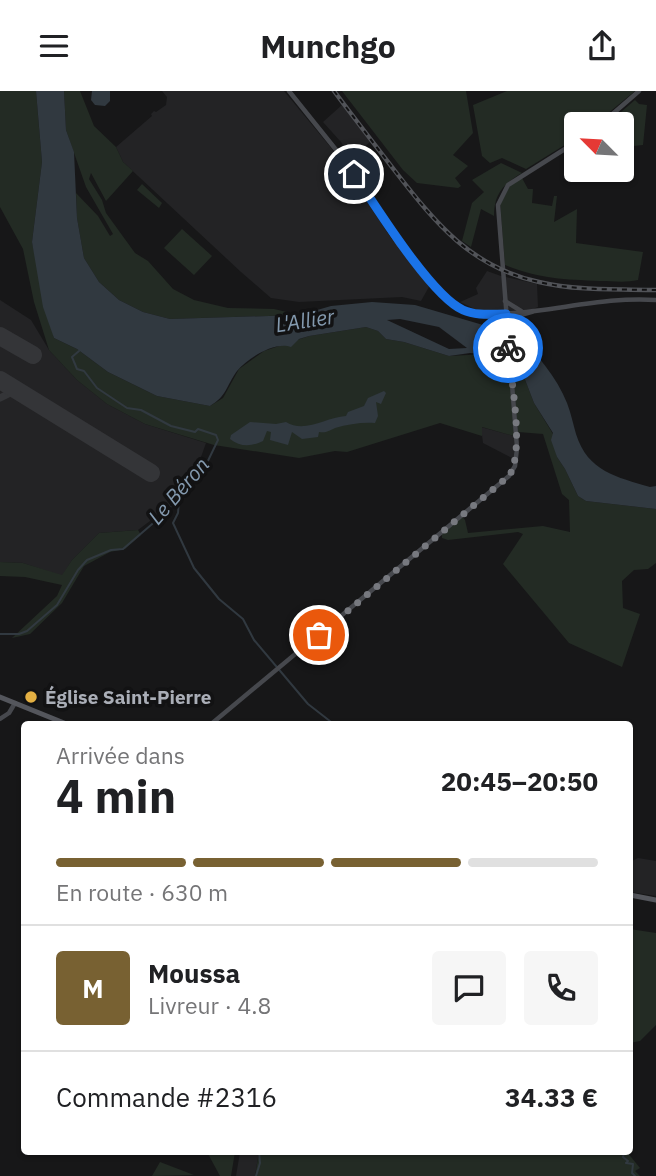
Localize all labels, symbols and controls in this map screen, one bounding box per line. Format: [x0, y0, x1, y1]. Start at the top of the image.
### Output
text: Munchgo [260, 25, 396, 67]
icon: menu [35, 27, 73, 65]
icon: share [583, 27, 621, 65]
north arrow [564, 112, 634, 182]
map controls [564, 112, 634, 182]
pin [324, 144, 384, 204]
icon: home [335, 155, 373, 193]
water label: L'Allier [273, 301, 338, 338]
courier [473, 313, 543, 383]
icon: bike [489, 329, 527, 367]
water label: Le Béron [141, 451, 215, 530]
pin [289, 605, 349, 665]
icon: bag [300, 616, 338, 654]
place label: Église Saint-Pierre [45, 685, 212, 709]
marker: Église Saint-Pierre [23, 689, 39, 705]
text: Arrivée dans [56, 740, 185, 770]
text: 20:45–20:50 [441, 764, 598, 798]
text: 4 min [56, 766, 176, 826]
text: En route · 630 m [56, 877, 228, 907]
button: chat [432, 951, 506, 1025]
button: phone [524, 951, 598, 1025]
text: Moussa [148, 956, 240, 990]
text: M [82, 971, 104, 1005]
text: Livreur · 4.8 [148, 990, 271, 1020]
text: Commande #2316 [56, 1080, 277, 1114]
text: 34.33 € [505, 1080, 598, 1114]

